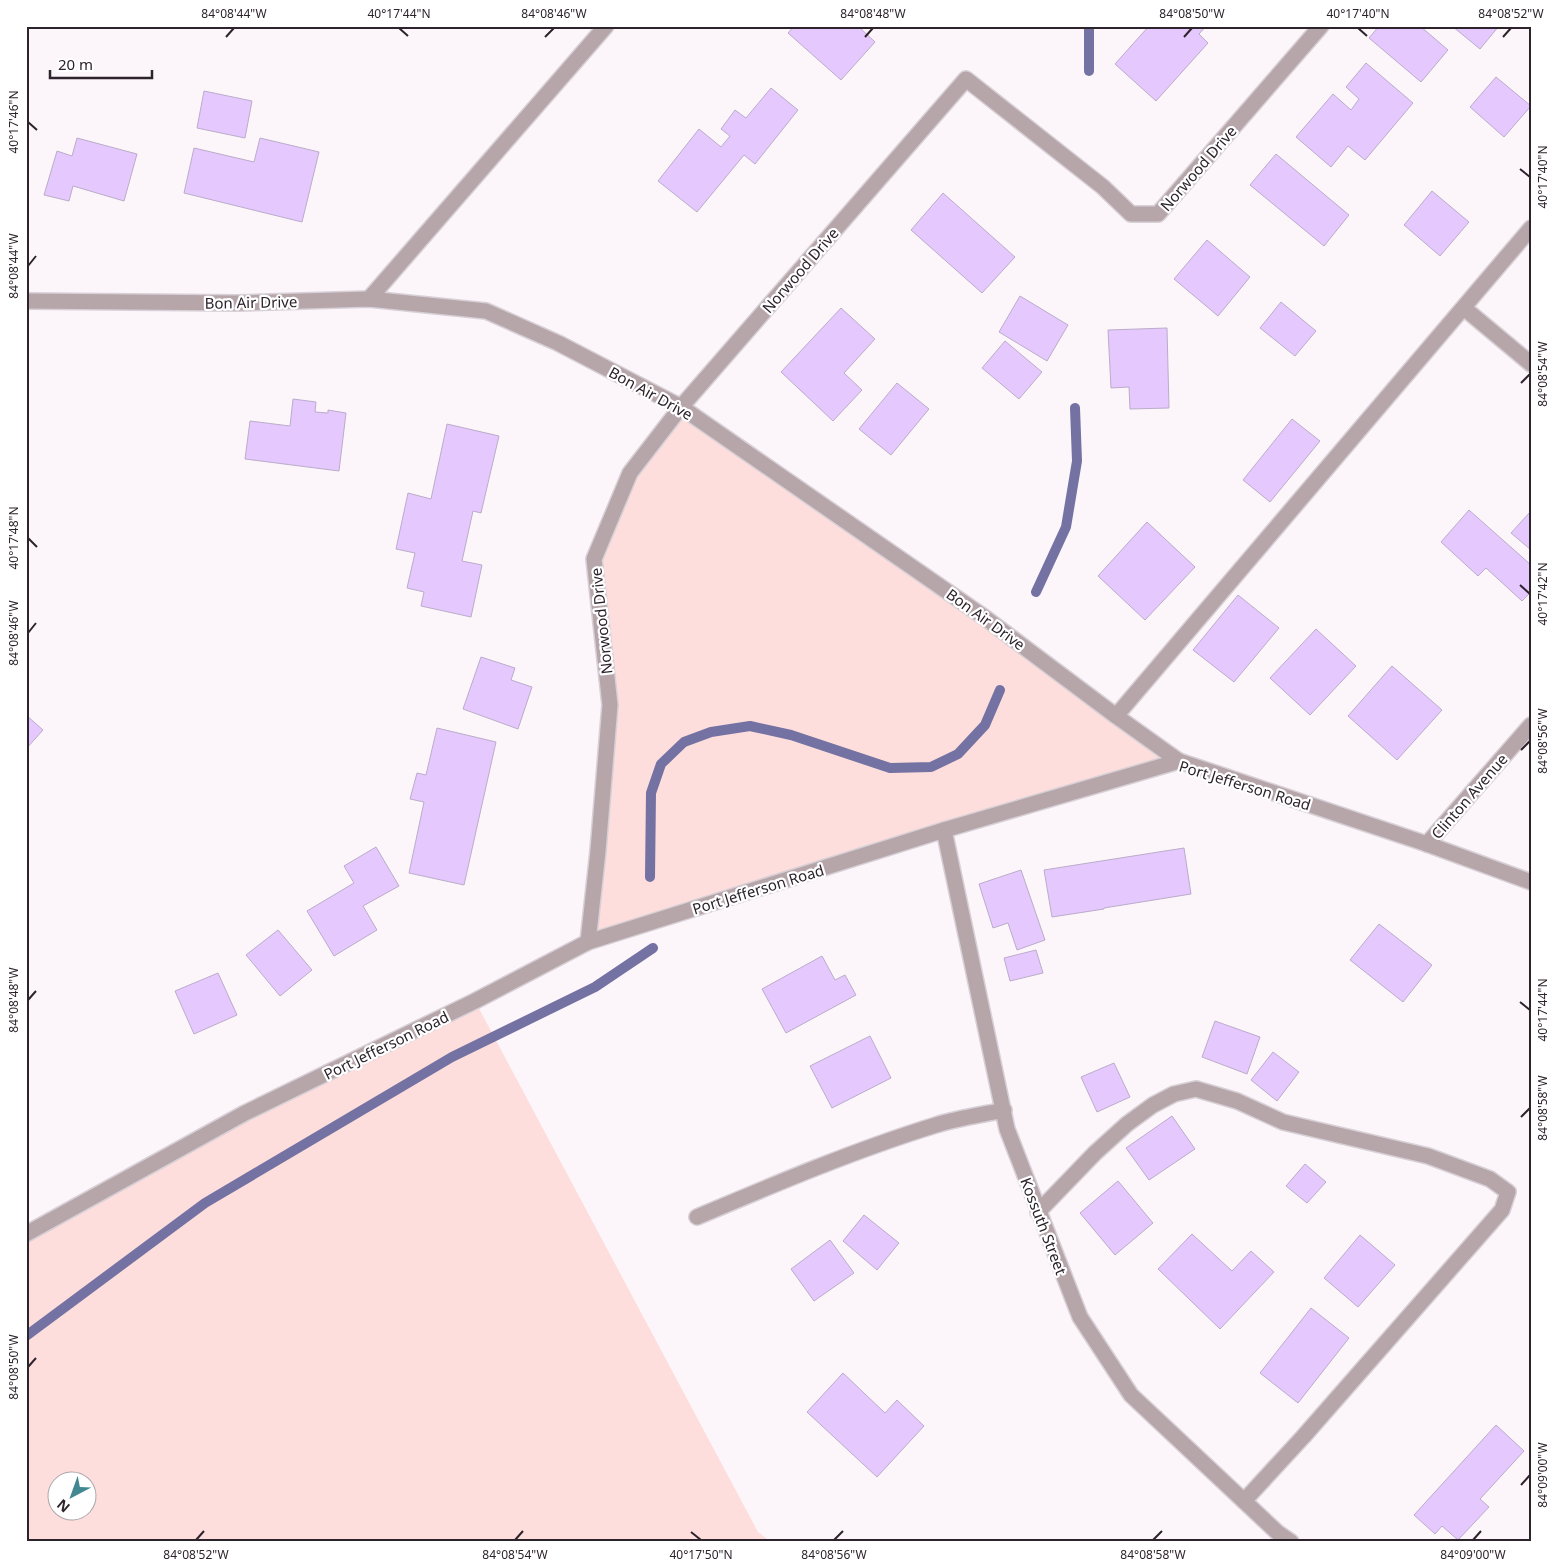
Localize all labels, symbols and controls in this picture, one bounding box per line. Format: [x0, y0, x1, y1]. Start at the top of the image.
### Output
text: 84°08'44"W [201, 5, 267, 22]
text: 40°17'44"N [367, 5, 431, 22]
text: 84°08'46"W [521, 5, 587, 22]
text: 84°08'48"W [840, 5, 906, 22]
text: 84°08'50"W [1159, 5, 1225, 22]
text: 40°17'40"N [1326, 5, 1390, 22]
text: 84°08'52"W [1478, 5, 1544, 22]
scale bar [50, 48, 152, 80]
text: 20 m [58, 54, 93, 74]
text: 40°17'46"N [5, 90, 22, 154]
street label: Norwood Drive [1155, 121, 1241, 215]
text: 40°17'40"N [1534, 145, 1551, 209]
street label: Norwood Drive [757, 223, 843, 317]
text: 84°08'44"W [5, 233, 22, 299]
street label: Bon Air Drive [205, 291, 297, 313]
text: 84°08'54"W [1534, 341, 1551, 407]
street label: Bon Air Drive [606, 362, 696, 424]
text: 40°17'48"N [5, 506, 22, 570]
text: 40°17'42"N [1534, 562, 1551, 626]
street label: Norwood Drive [585, 567, 617, 675]
street label: Bon Air Drive [943, 584, 1029, 654]
text: 84°08'46"W [5, 600, 22, 666]
text: 84°08'56"W [1534, 708, 1551, 774]
street label: Clinton Avenue [1426, 749, 1512, 843]
street label: Port Jefferson Road [1177, 755, 1313, 815]
street label: Port Jefferson Road [690, 859, 826, 919]
text: 84°08'48"W [5, 967, 22, 1033]
text: 40°17'44"N [1534, 978, 1551, 1042]
street label: Port Jefferson Road [320, 1006, 452, 1084]
text: 84°08'58"W [1534, 1075, 1551, 1141]
street label: Kossuth Street [1016, 1175, 1072, 1278]
text: 84°08'50"W [5, 1334, 22, 1400]
text: 84°09'00"W [1534, 1442, 1551, 1508]
north arrow [48, 1470, 98, 1520]
text: N [53, 1495, 74, 1517]
text: 84°08'52"W [163, 1546, 229, 1563]
text: 84°08'54"W [482, 1546, 548, 1563]
text: 40°17'50"N [669, 1546, 733, 1563]
text: 84°08'56"W [801, 1546, 867, 1563]
text: 84°08'58"W [1120, 1546, 1186, 1563]
text: 84°09'00"W [1440, 1546, 1506, 1563]

